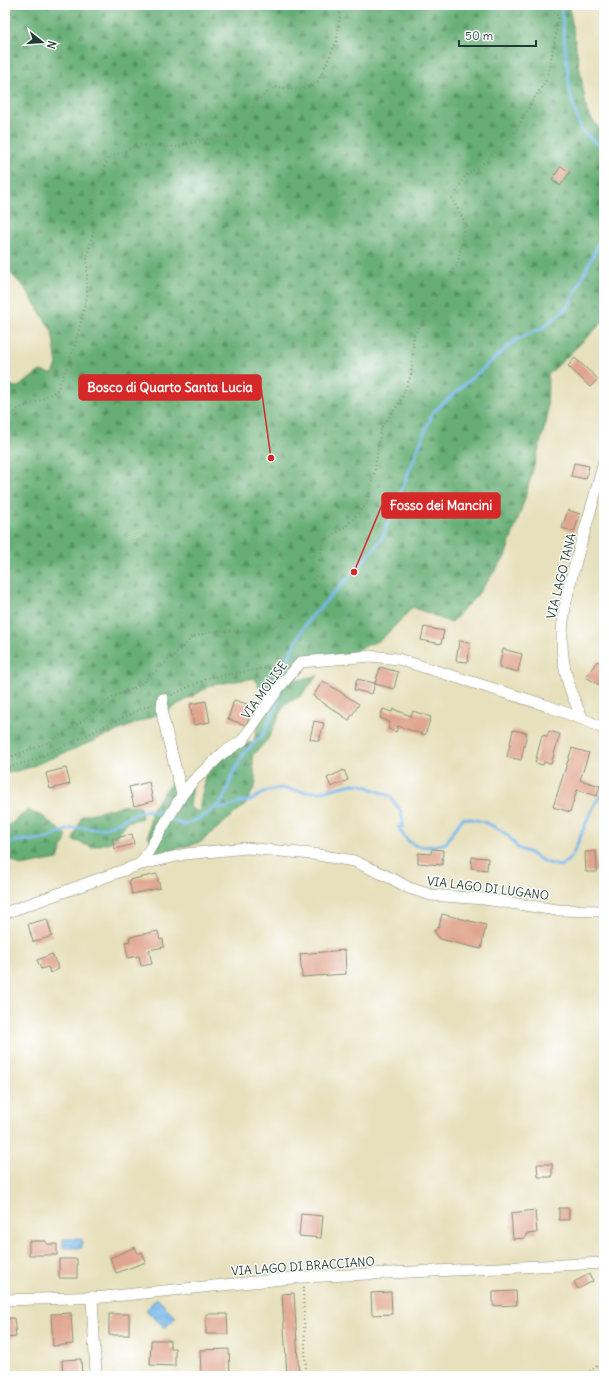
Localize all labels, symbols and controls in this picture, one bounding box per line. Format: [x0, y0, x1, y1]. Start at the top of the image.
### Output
north arrow [22, 22, 62, 62]
scale bar [459, 22, 536, 48]
text: 50 m [465, 28, 494, 43]
text: N [44, 39, 59, 51]
callout: Bosco di Quarto Santa Lucia [79, 375, 261, 400]
text: Bosco di Quarto Santa Lucia [87, 379, 253, 396]
callout: Fosso dei Mancini [382, 493, 500, 518]
text: Fosso dei Mancini [390, 497, 492, 514]
street label: VIA LAGO TANA [543, 531, 579, 620]
street label: VIA MOLISE [238, 658, 290, 722]
street label: VIA LAGO DI LUGANO [426, 873, 550, 903]
street label: VIA LAGO DI BRACCIANO [231, 1253, 375, 1279]

